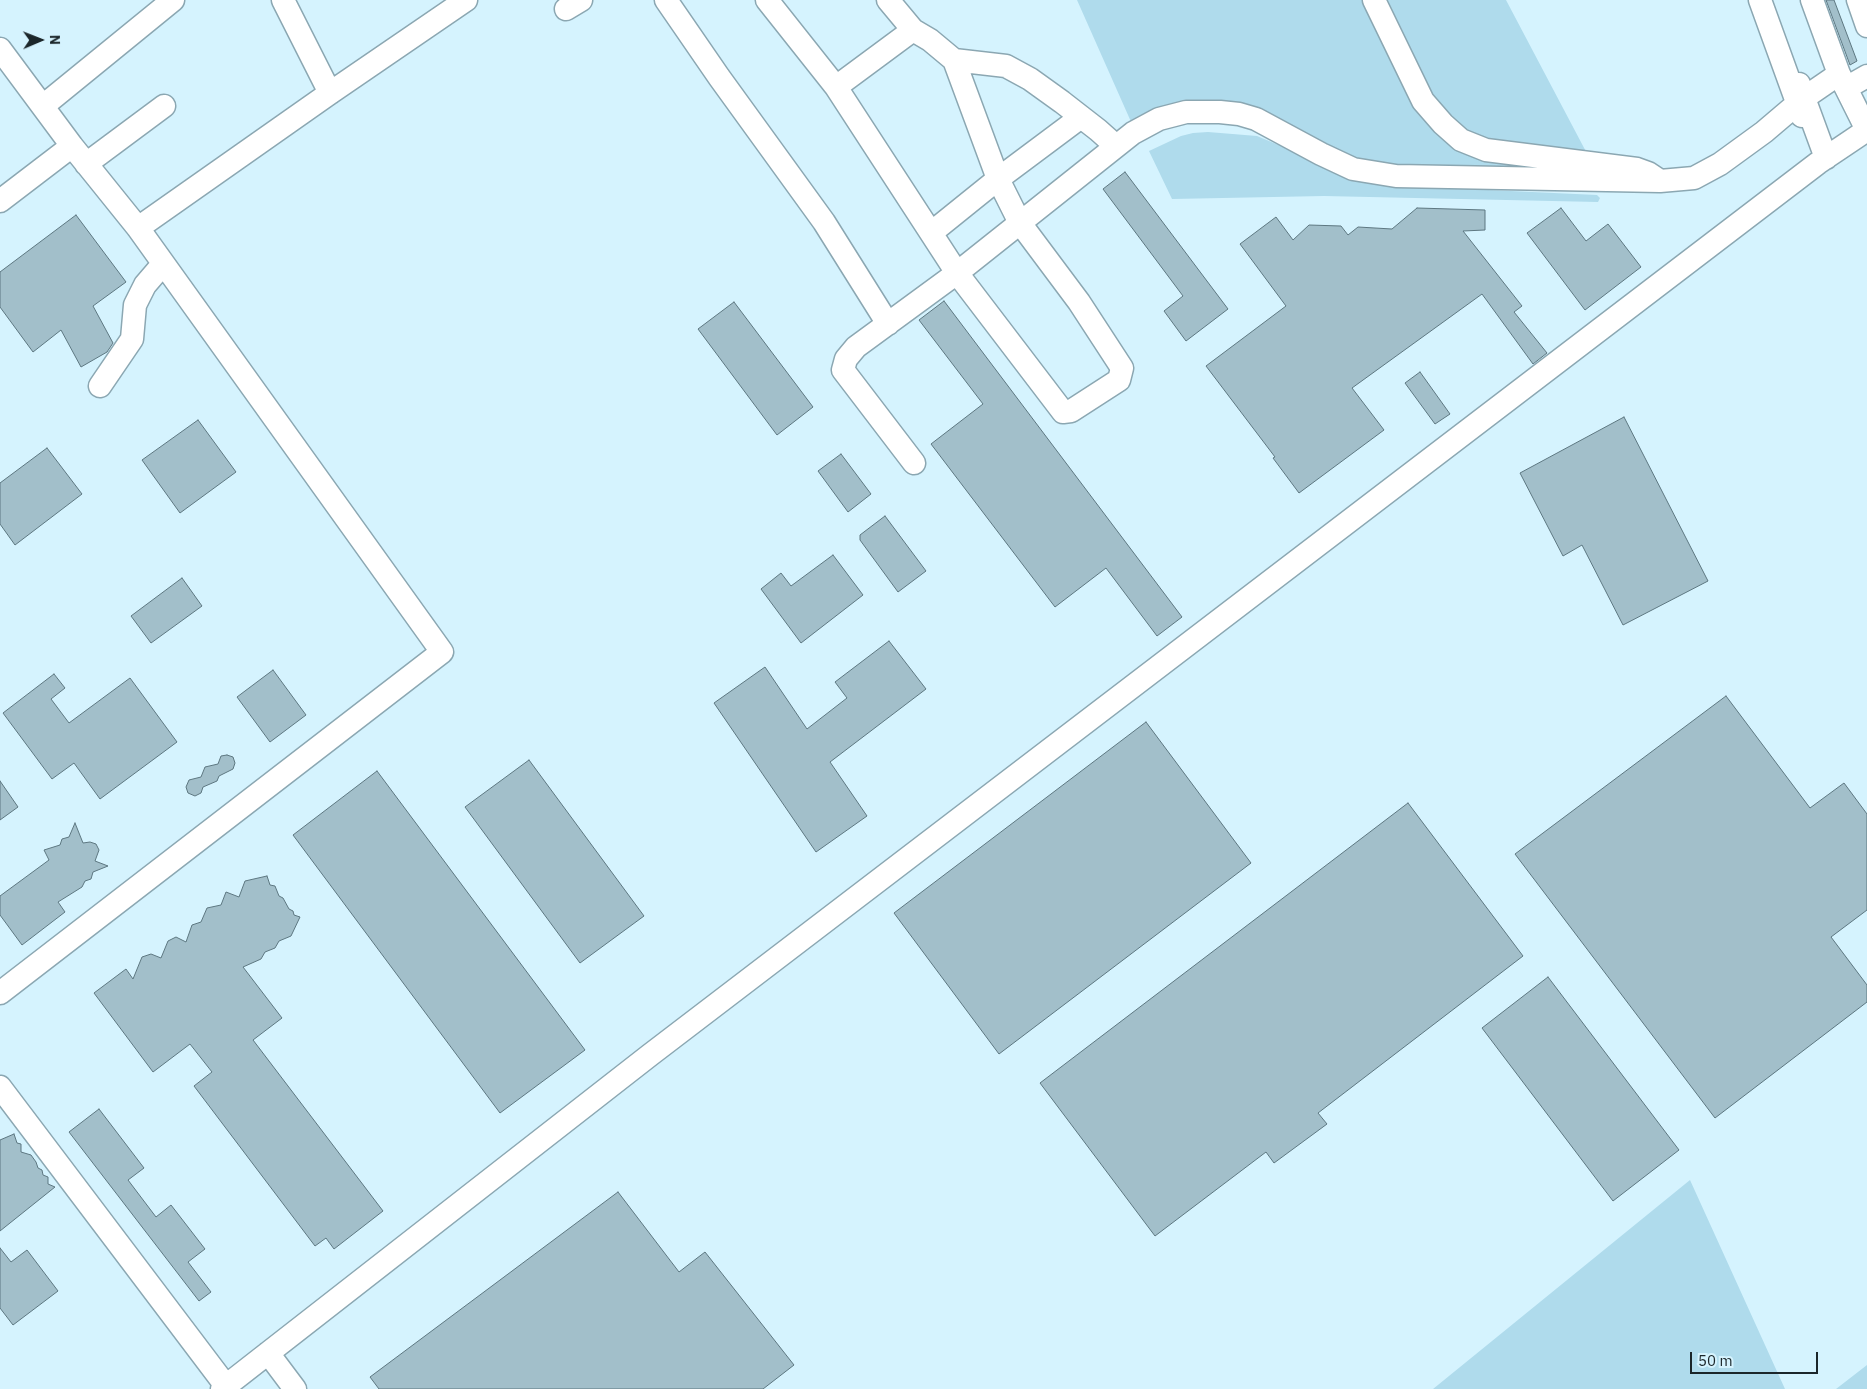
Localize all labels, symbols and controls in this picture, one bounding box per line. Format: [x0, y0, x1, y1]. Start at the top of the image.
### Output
north arrow [15, 15, 65, 65]
text: N [46, 35, 64, 45]
scale bar [1692, 1342, 1820, 1374]
text: 50 m [1698, 1351, 1733, 1370]

